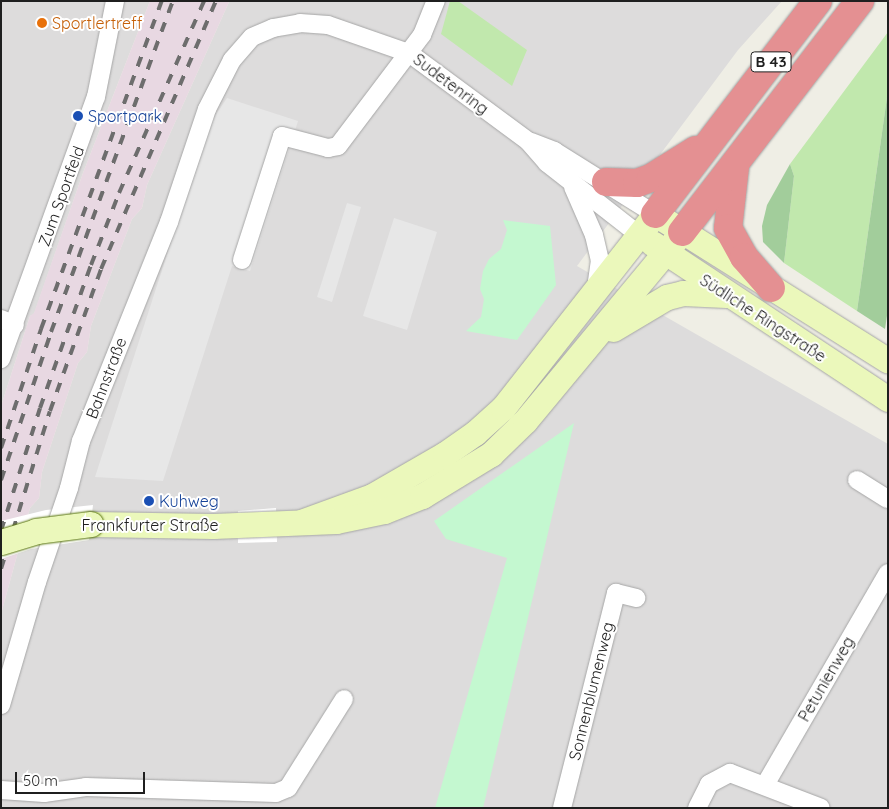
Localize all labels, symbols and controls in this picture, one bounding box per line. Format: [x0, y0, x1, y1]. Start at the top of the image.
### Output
place label: Sportlertreff [52, 13, 142, 33]
marker: Sportlertreff [36, 17, 48, 29]
street label: Sudetenring [410, 49, 492, 119]
road number: B 43 [750, 50, 792, 74]
place label: Sportpark [88, 106, 162, 126]
marker: Sportpark [72, 110, 84, 122]
street label: Zum Sportfeld [34, 143, 88, 249]
street label: Südliche Ringstraße [696, 270, 830, 366]
street label: Bahnstraße [82, 335, 130, 421]
place label: Kuhweg [159, 491, 219, 511]
marker: Kuhweg [143, 495, 155, 507]
street label: Frankfurter Straße [81, 515, 219, 535]
street label: Sonnenblumenweg [565, 620, 617, 762]
street label: Petunienweg [794, 633, 858, 725]
scale bar [18, 762, 148, 794]
text: 50 m [23, 771, 58, 790]

